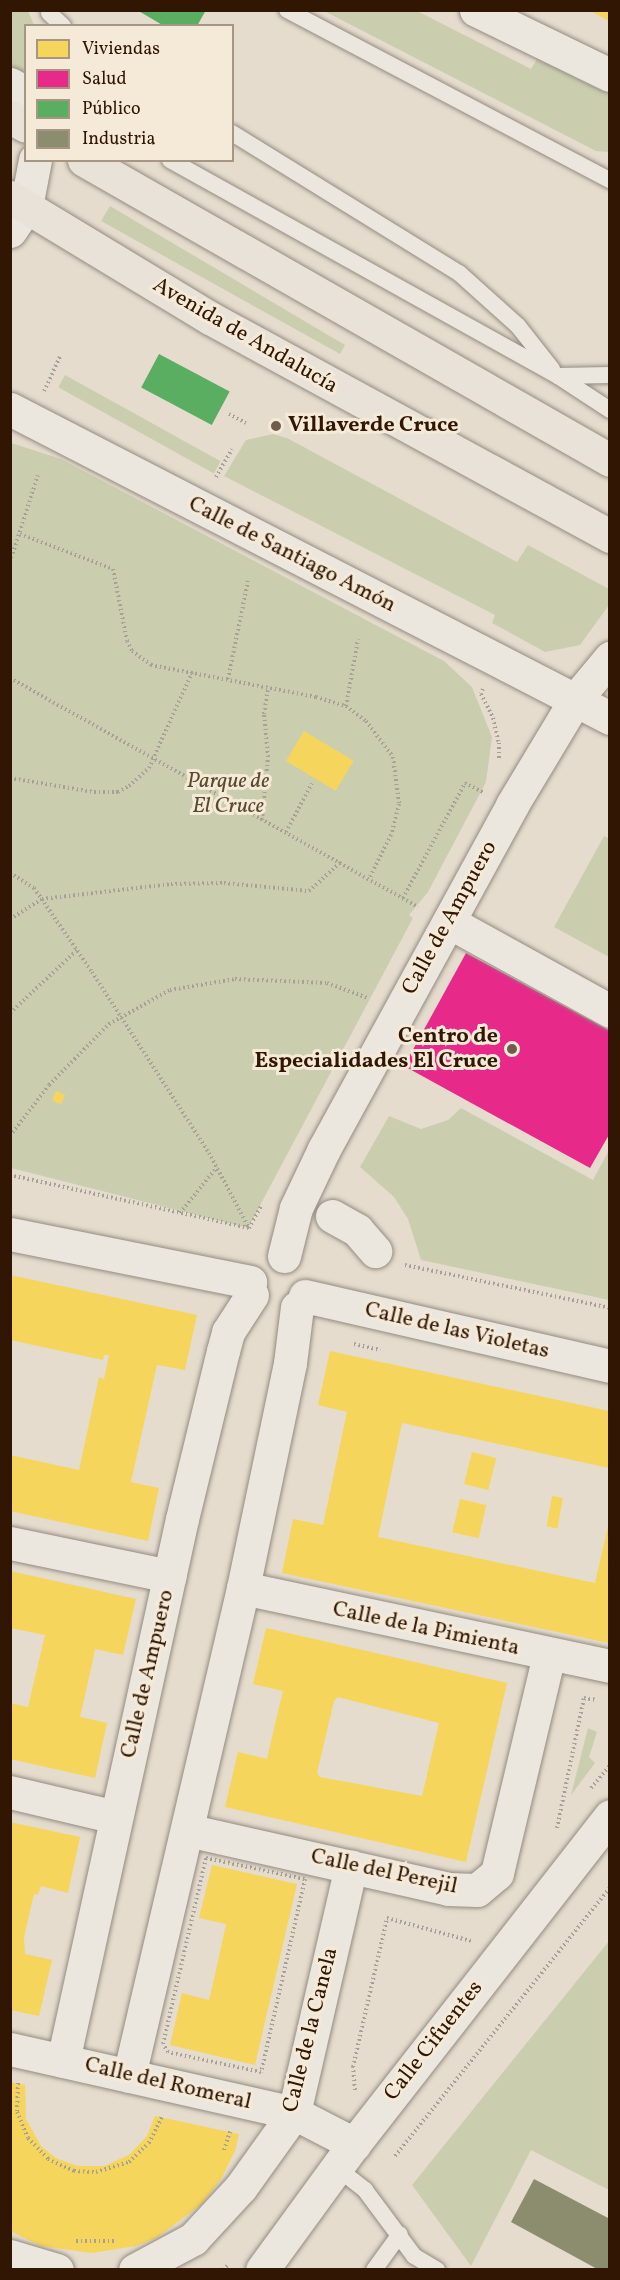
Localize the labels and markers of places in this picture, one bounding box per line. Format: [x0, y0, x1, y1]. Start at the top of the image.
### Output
place label: Villaverde Cruce [288, 413, 459, 439]
marker: Villaverde Cruce [269, 419, 283, 433]
place label: Centro de Especialidades El Cruce [255, 1023, 498, 1074]
marker: Centro de Especialidades El Cruce [503, 1040, 521, 1058]

